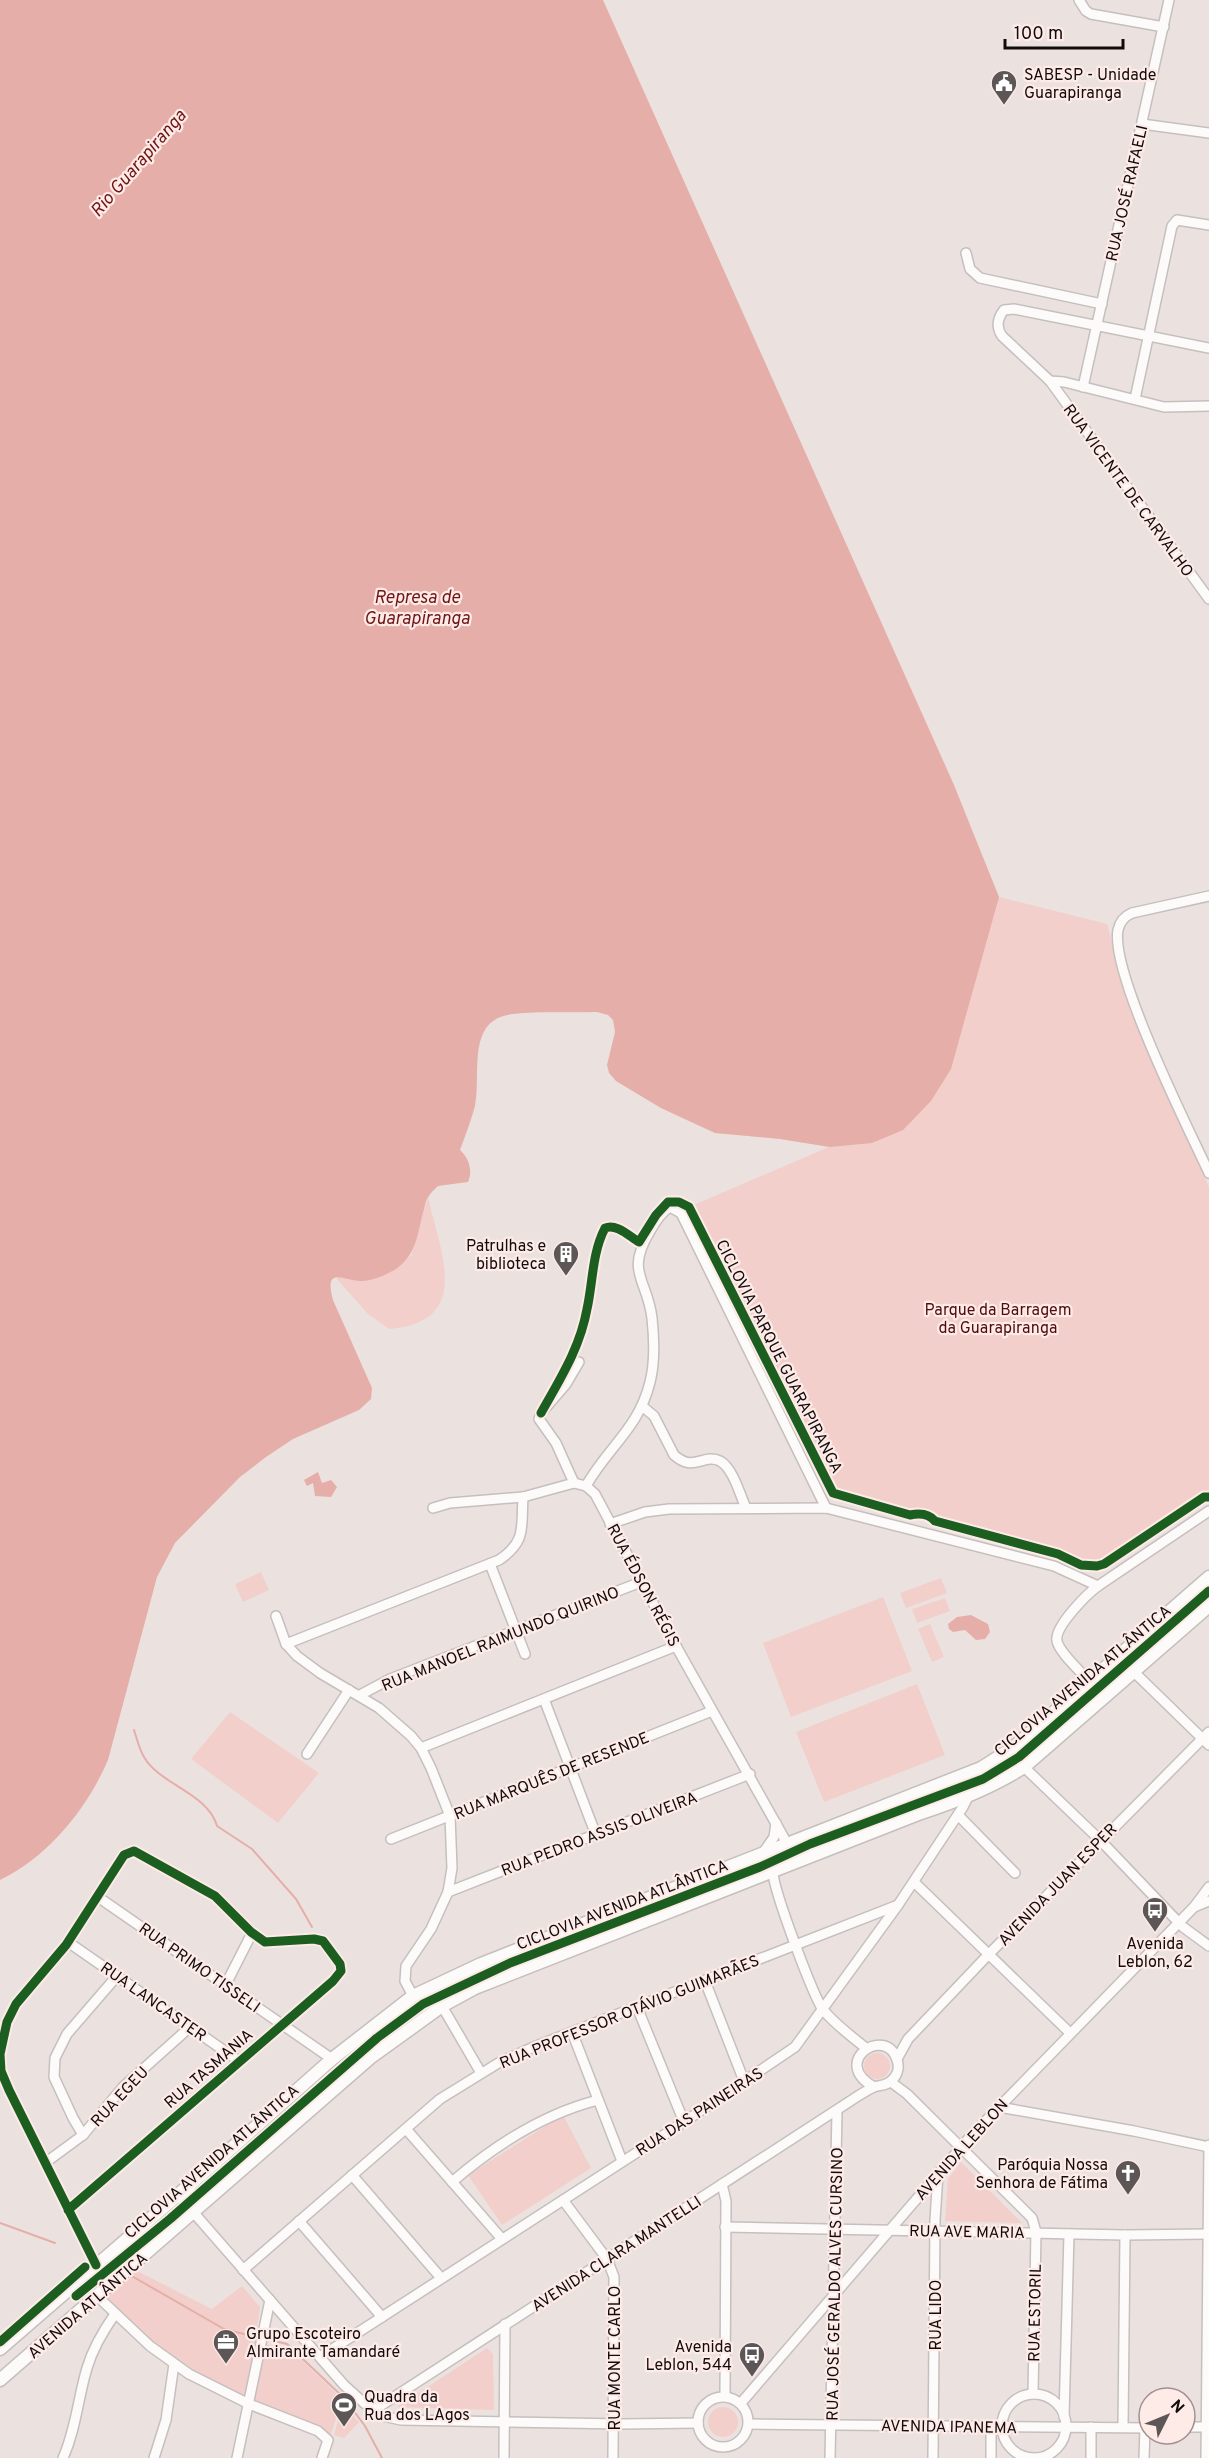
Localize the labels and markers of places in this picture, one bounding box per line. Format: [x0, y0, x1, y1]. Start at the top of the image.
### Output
place label: SABESP - Unidade Guarapiranga [1024, 66, 1156, 104]
public building icon: SABESP - Unidade Guarapiranga [989, 68, 1019, 106]
place label: Patrulhas e biblioteca [466, 1237, 546, 1275]
building icon: Patrulhas e biblioteca [551, 1239, 581, 1277]
bus stop icon: Avenida Leblon, 62 [1140, 1895, 1170, 1933]
place label: Avenida Leblon, 62 [1117, 1935, 1193, 1973]
place label: Paróquia Nossa Senhora de Fátima [975, 2156, 1108, 2194]
church icon: Paróquia Nossa Senhora de Fátima [1113, 2158, 1143, 2196]
place label: Grupo Escoteiro Almirante Tamandaré [246, 2325, 400, 2363]
office icon: Grupo Escoteiro Almirante Tamandaré [211, 2327, 241, 2365]
place label: Avenida Leblon, 544 [646, 2338, 732, 2376]
bus stop icon: Avenida Leblon, 544 [737, 2340, 767, 2378]
place label: Quadra da Rua dos LAgos [364, 2388, 470, 2426]
sports icon: Quadra da Rua dos LAgos [329, 2390, 359, 2428]

